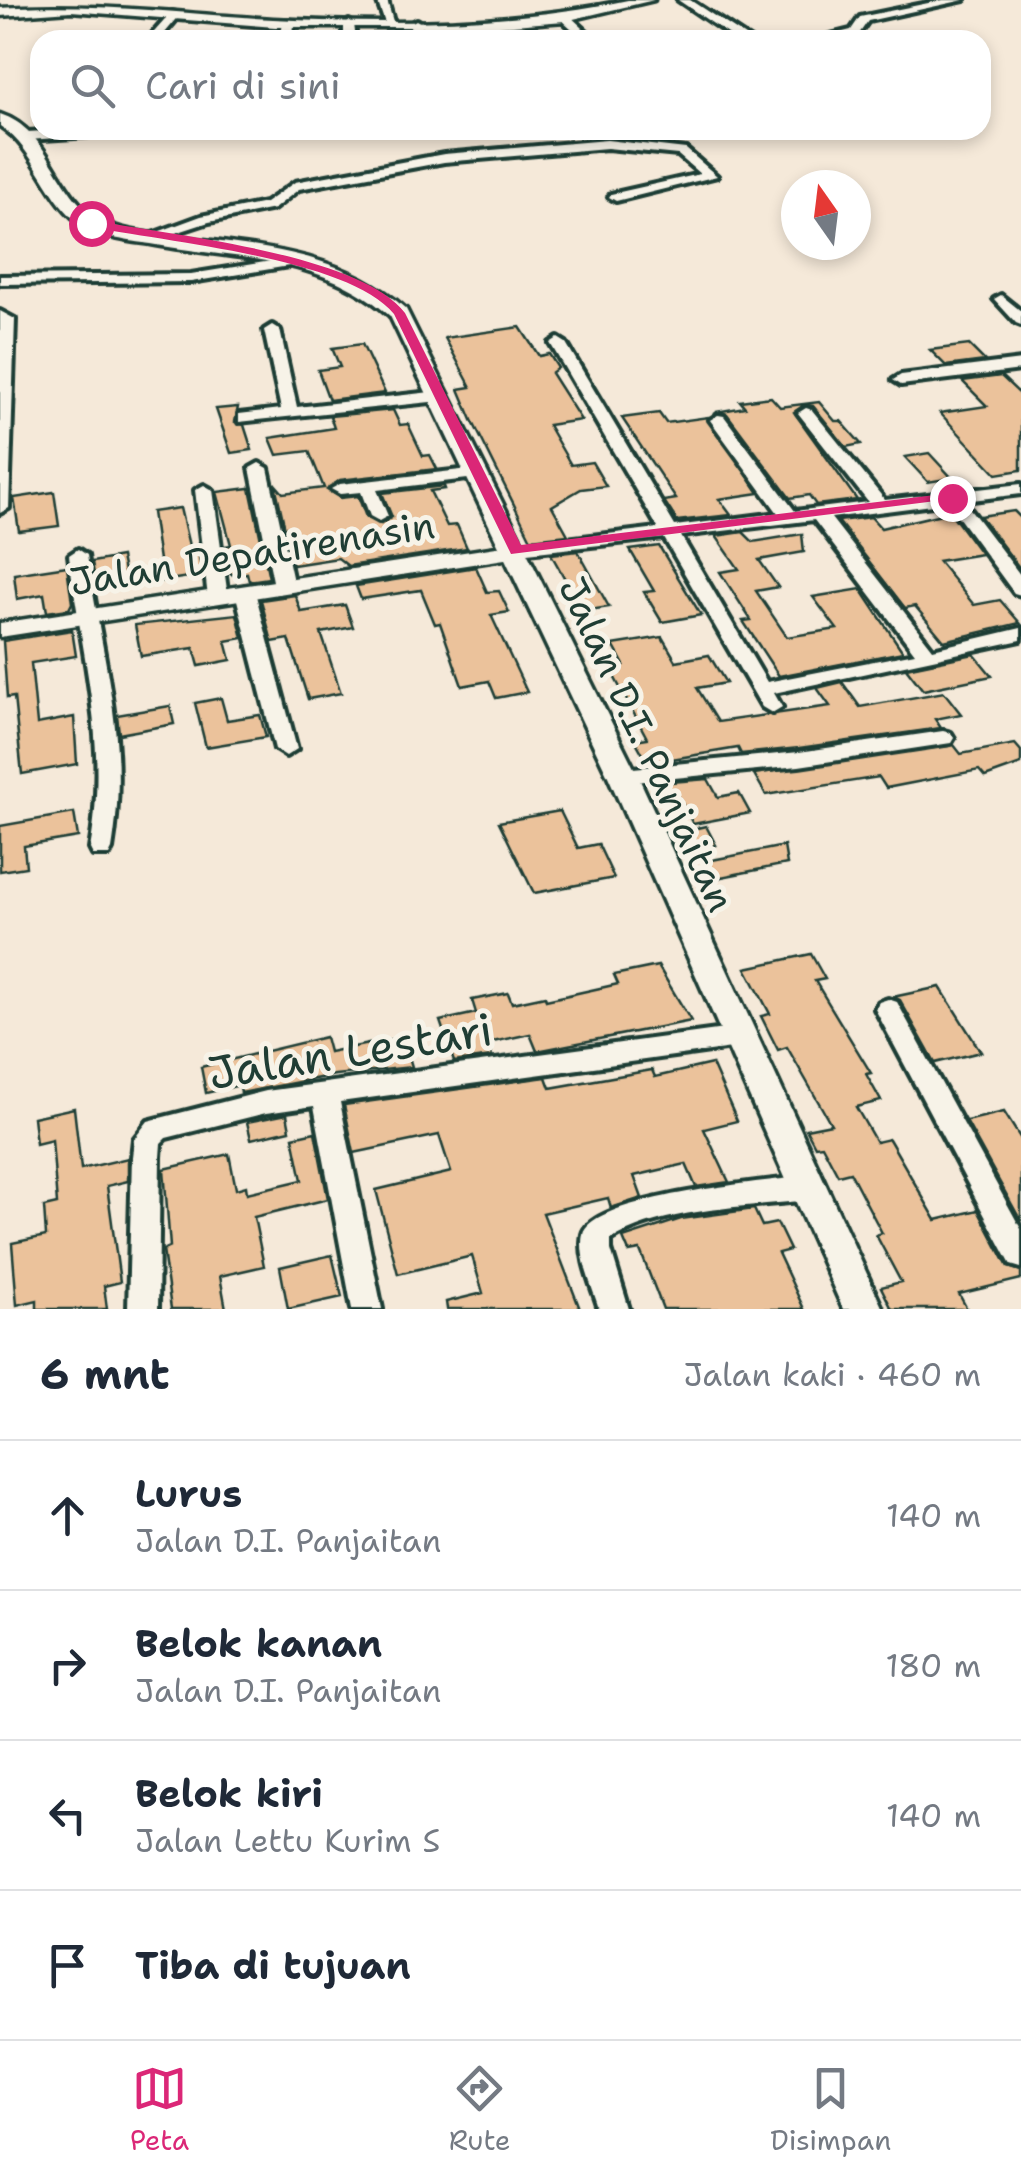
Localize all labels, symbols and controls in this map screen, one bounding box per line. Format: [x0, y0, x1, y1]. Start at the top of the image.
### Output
search box [30, 30, 991, 140]
icon: search [65, 58, 120, 113]
text: Cari di sini [145, 60, 341, 111]
north arrow [781, 170, 871, 260]
route start [69, 201, 115, 247]
route end [930, 476, 976, 522]
street label: Jalan Depatirenasin [66, 499, 438, 607]
street label: Jalan D.I. Panjaitan [547, 568, 747, 920]
street label: Jalan Lestari [204, 999, 496, 1103]
text: 6 mnt [40, 1346, 170, 1402]
text: Jalan kaki · 460 m [683, 1353, 981, 1396]
text: Lurus [135, 1468, 242, 1519]
icon: ahead [40, 1488, 95, 1543]
text: 140 m [886, 1494, 981, 1537]
text: Jalan D.I. Panjaitan [135, 1519, 441, 1562]
text: Belok kanan [135, 1618, 382, 1669]
icon: right [40, 1638, 95, 1693]
text: 180 m [885, 1644, 981, 1687]
text: Jalan D.I. Panjaitan [135, 1669, 441, 1712]
text: Belok kiri [135, 1768, 323, 1819]
icon: left [40, 1788, 95, 1843]
text: 140 m [886, 1794, 981, 1837]
text: Jalan Lettu Kurim S [135, 1819, 440, 1862]
icon: arrive [40, 1938, 95, 1993]
text: Tiba di tujuan [135, 1940, 411, 1991]
tab: Peta [130, 2061, 189, 2159]
tab: Rute [449, 2061, 511, 2159]
tab: Disimpan [770, 2061, 891, 2159]

